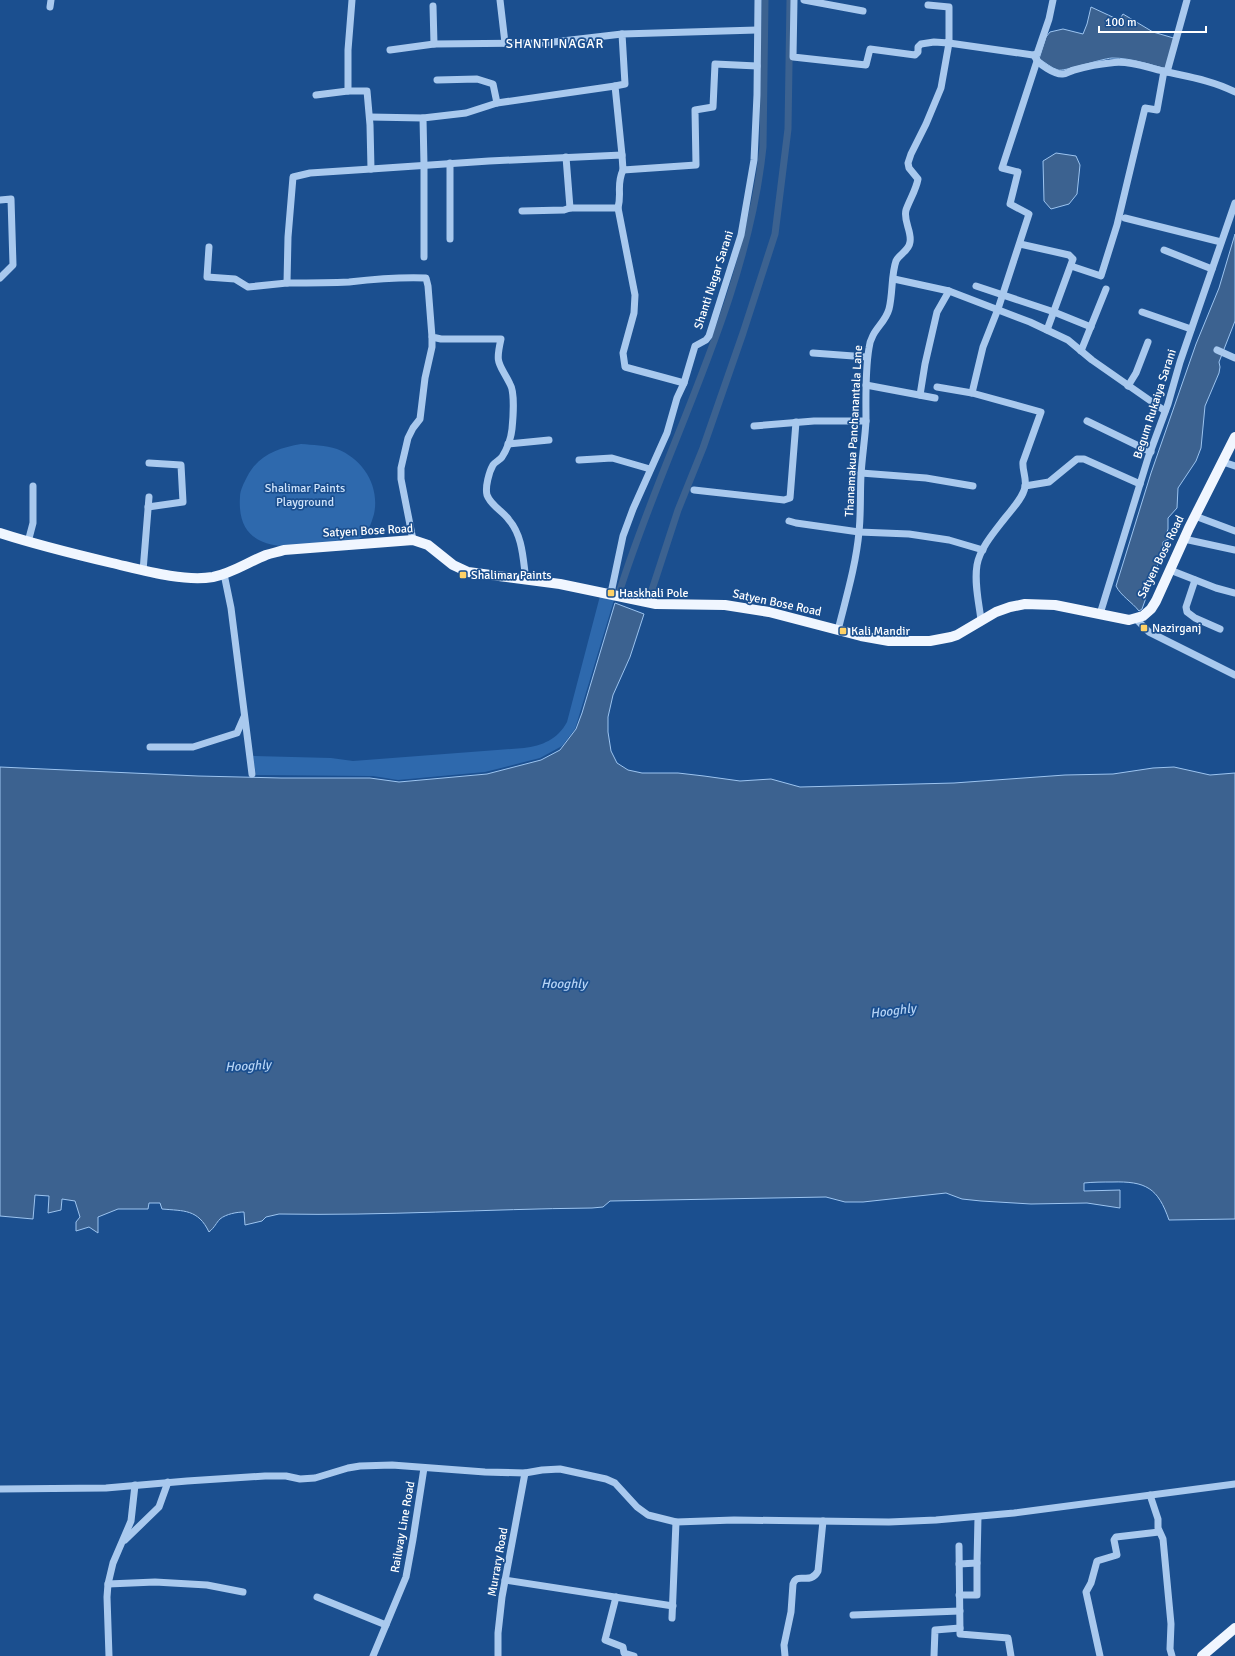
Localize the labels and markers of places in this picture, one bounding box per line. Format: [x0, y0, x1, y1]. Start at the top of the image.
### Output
place label: Shalimar Paints [471, 568, 552, 583]
marker: Shalimar Paints [458, 570, 468, 580]
place label: Haskhali Pole [619, 586, 689, 601]
marker: Haskhali Pole [606, 588, 616, 598]
place label: Nazirganj [1152, 621, 1201, 636]
marker: Nazirganj [1139, 623, 1149, 633]
place label: Kali Mandir [851, 624, 910, 639]
marker: Kali Mandir [838, 626, 848, 636]

